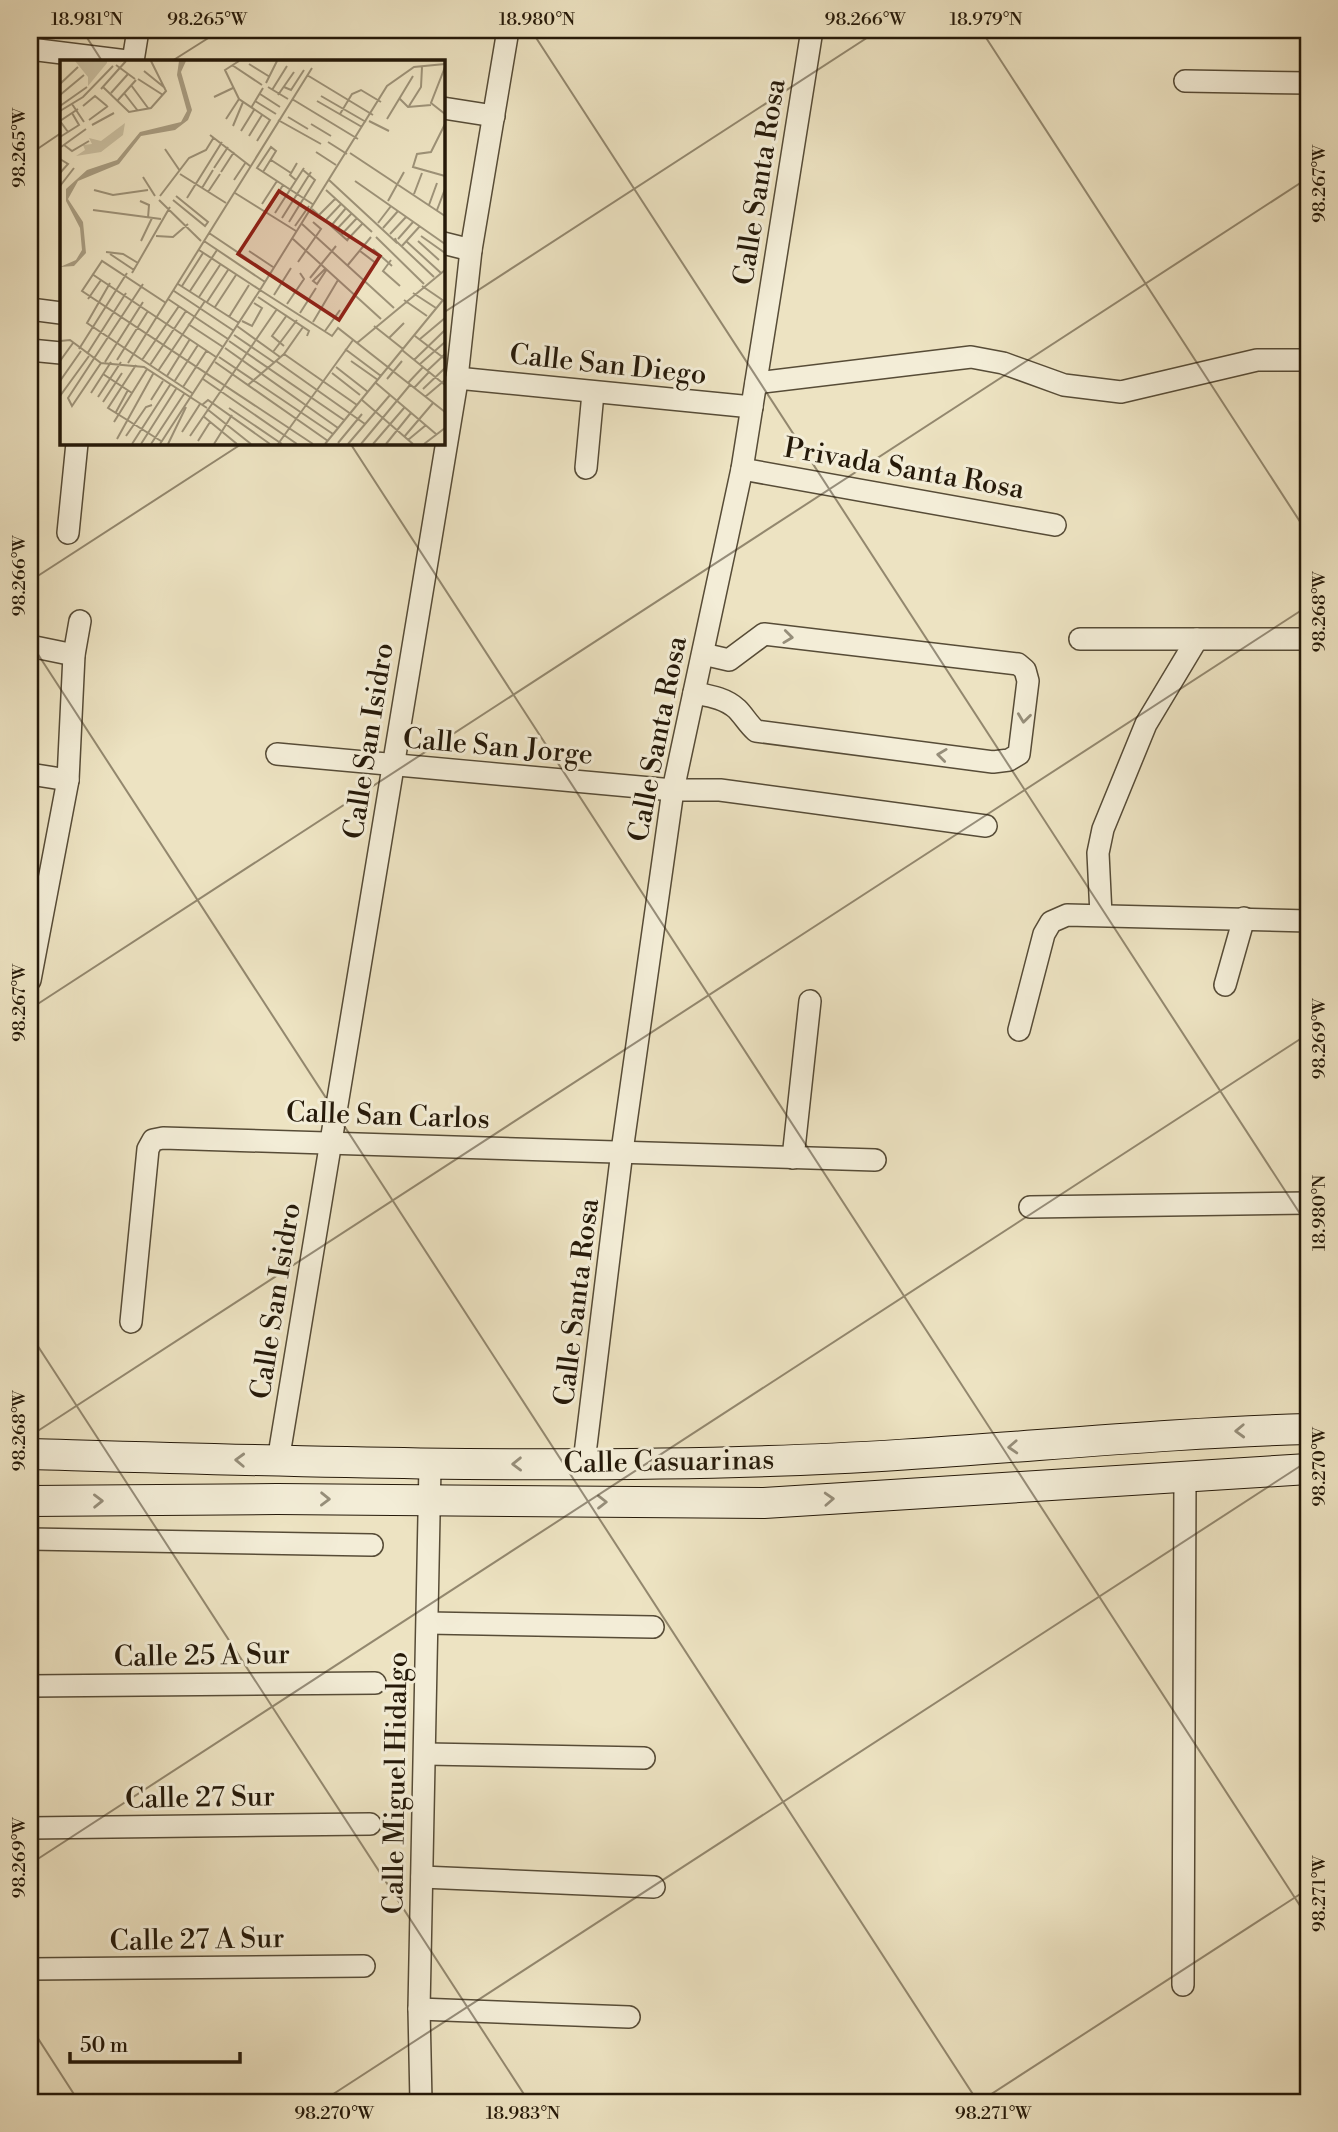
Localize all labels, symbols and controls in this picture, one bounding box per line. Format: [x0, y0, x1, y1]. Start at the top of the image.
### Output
text: 18.981°N [51, 8, 123, 31]
text: 98.265°W [167, 8, 248, 31]
text: 18.980°N [499, 8, 576, 31]
text: 98.266°W [825, 8, 906, 31]
text: 18.979°N [949, 8, 1023, 31]
inset map [60, 60, 444, 444]
street label: Calle Santa Rosa [726, 76, 794, 288]
text: 98.265°W [8, 107, 31, 188]
text: 98.267°W [1308, 144, 1331, 223]
street label: Calle San Diego [508, 337, 708, 393]
street label: Privada Santa Rosa [781, 431, 1028, 508]
text: 98.266°W [8, 535, 31, 616]
text: 98.268°W [1308, 571, 1331, 653]
one-way arrow [783, 629, 794, 644]
street label: Calle Santa Rosa [621, 633, 695, 845]
street label: Calle San Isidro [336, 640, 402, 842]
one-way arrow [1016, 712, 1031, 724]
street label: Calle San Jorge [402, 721, 594, 773]
one-way arrow [936, 747, 947, 762]
text: 98.267°W [8, 963, 31, 1042]
text: 98.269°W [1308, 998, 1331, 1079]
street label: Calle San Carlos [285, 1095, 491, 1137]
text: 18.980°N [1308, 1174, 1331, 1251]
street label: Calle Santa Rosa [547, 1196, 607, 1408]
street label: Calle San Isidro [243, 1200, 309, 1402]
text: 98.268°W [8, 1390, 31, 1472]
one-way arrow [1234, 1423, 1245, 1439]
text: 98.270°W [1308, 1427, 1331, 1507]
one-way arrow [1007, 1440, 1018, 1455]
street label: Calle Casuarinas [563, 1443, 775, 1481]
one-way arrow [234, 1452, 245, 1467]
one-way arrow [511, 1456, 522, 1471]
one-way arrow [320, 1492, 331, 1507]
one-way arrow [824, 1492, 835, 1507]
one-way arrow [93, 1493, 104, 1508]
one-way arrow [597, 1494, 608, 1510]
street label: Calle 25 A Sur [114, 1637, 290, 1675]
street label: Calle Miguel Hidalgo [376, 1651, 416, 1915]
street label: Calle 27 Sur [125, 1779, 275, 1817]
text: 98.269°W [8, 1817, 31, 1898]
text: 98.271°W [1308, 1855, 1331, 1932]
street label: Calle 27 A Sur [109, 1921, 285, 1959]
scale bar [70, 2020, 240, 2064]
text: 50 m [80, 2033, 128, 2059]
text: 98.270°W [294, 2102, 374, 2125]
text: 18.983°N [486, 2102, 561, 2125]
text: 98.271°W [955, 2102, 1032, 2125]

